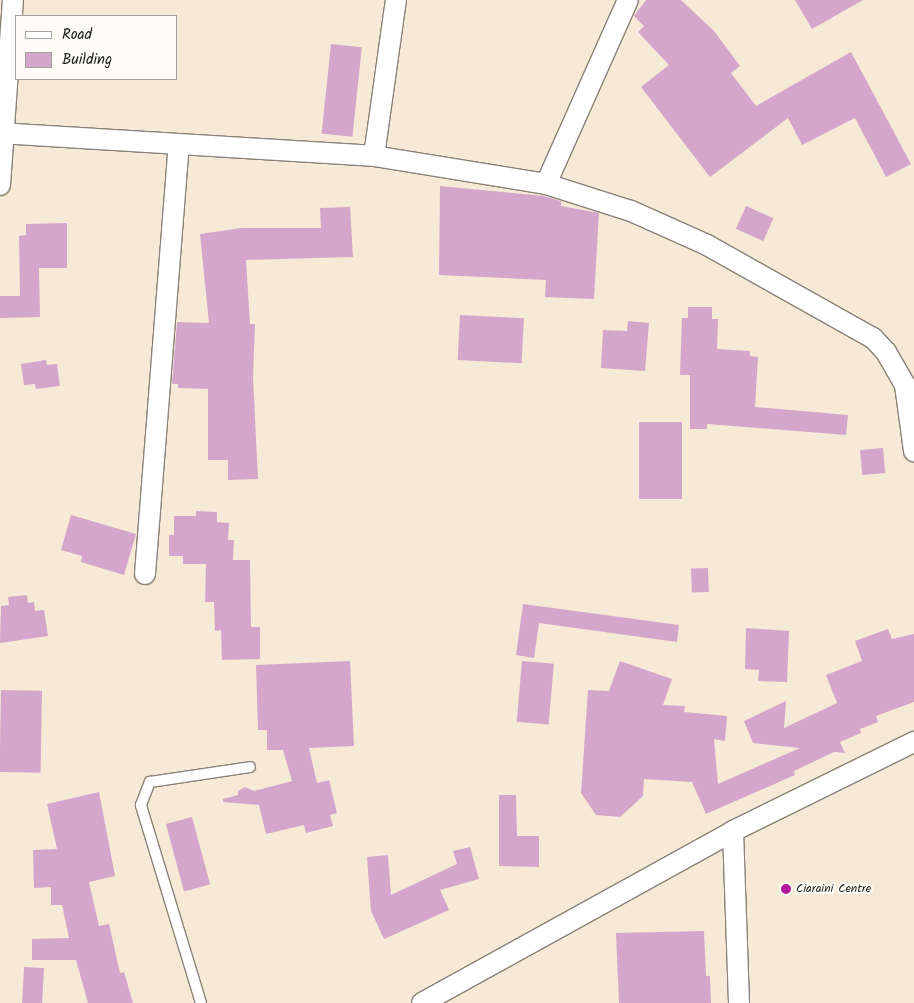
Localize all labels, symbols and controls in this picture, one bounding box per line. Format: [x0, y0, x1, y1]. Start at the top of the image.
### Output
legend [15, 15, 178, 80]
text: Road [62, 23, 92, 47]
text: Building [62, 48, 112, 72]
place label: Ciaraini Centre [796, 882, 871, 896]
marker: Ciaraini Centre [780, 883, 792, 895]

